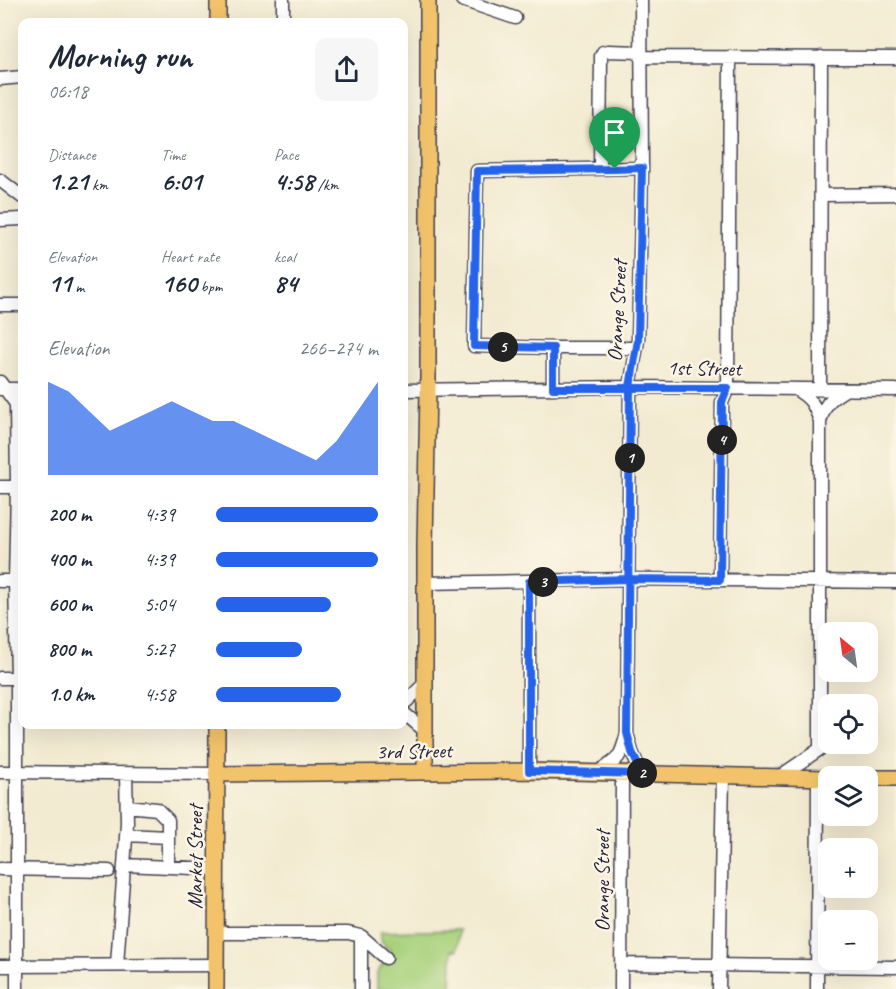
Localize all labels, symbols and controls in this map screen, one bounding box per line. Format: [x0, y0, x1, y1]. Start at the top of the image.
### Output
text: Morning run [48, 35, 192, 77]
button: share [315, 38, 378, 101]
text: 06:18 [48, 79, 88, 104]
pin [589, 107, 640, 169]
icon: arrive [598, 116, 631, 149]
text: Distance [48, 145, 96, 165]
text: Time [161, 145, 185, 165]
text: Pace [274, 145, 299, 165]
text: 1.21 [48, 165, 88, 198]
text: 6:01 [161, 165, 202, 198]
text: 4:58 [274, 165, 314, 198]
text: km [88, 175, 108, 195]
text: /km [314, 175, 339, 195]
text: Elevation [48, 247, 97, 267]
text: Heart rate [161, 247, 219, 267]
text: kcal [274, 247, 295, 267]
street label: Orange Street [601, 257, 633, 362]
text: 11 [48, 267, 71, 300]
text: 160 [161, 267, 197, 300]
text: 84 [274, 267, 297, 300]
text: m [71, 277, 84, 297]
text: bpm [197, 277, 223, 297]
pin: 5 [488, 332, 518, 362]
text: Elevation [48, 336, 110, 361]
text: 266–274 m [299, 336, 378, 361]
text: 5 [500, 337, 506, 357]
street label: 1st Street [667, 354, 743, 382]
pin: 4 [707, 425, 737, 455]
text: 4 [718, 430, 726, 450]
pin: 1 [615, 443, 645, 473]
text: 1 [626, 448, 634, 468]
text: 200 m [48, 502, 91, 527]
text: 4:39 [144, 502, 175, 527]
text: 400 m [48, 547, 91, 572]
text: 4:39 [144, 547, 175, 572]
pin: 3 [528, 567, 558, 597]
text: 3 [539, 572, 547, 592]
text: 600 m [48, 592, 92, 617]
text: 5:04 [144, 592, 175, 617]
north arrow [818, 622, 878, 682]
map controls [818, 622, 878, 970]
text: 800 m [48, 637, 91, 662]
text: 5:27 [144, 637, 175, 662]
text: 1.0 km [48, 682, 95, 707]
text: 4:58 [144, 682, 175, 707]
button: locate [818, 694, 878, 754]
street label: 3rd Street [376, 737, 454, 765]
pin: 2 [627, 758, 657, 788]
text: 2 [638, 763, 646, 783]
button: layers [818, 766, 878, 826]
street label: Market Street [182, 802, 208, 909]
street label: Orange Street [589, 827, 615, 932]
button: + [818, 838, 878, 898]
button: − [818, 910, 878, 970]

